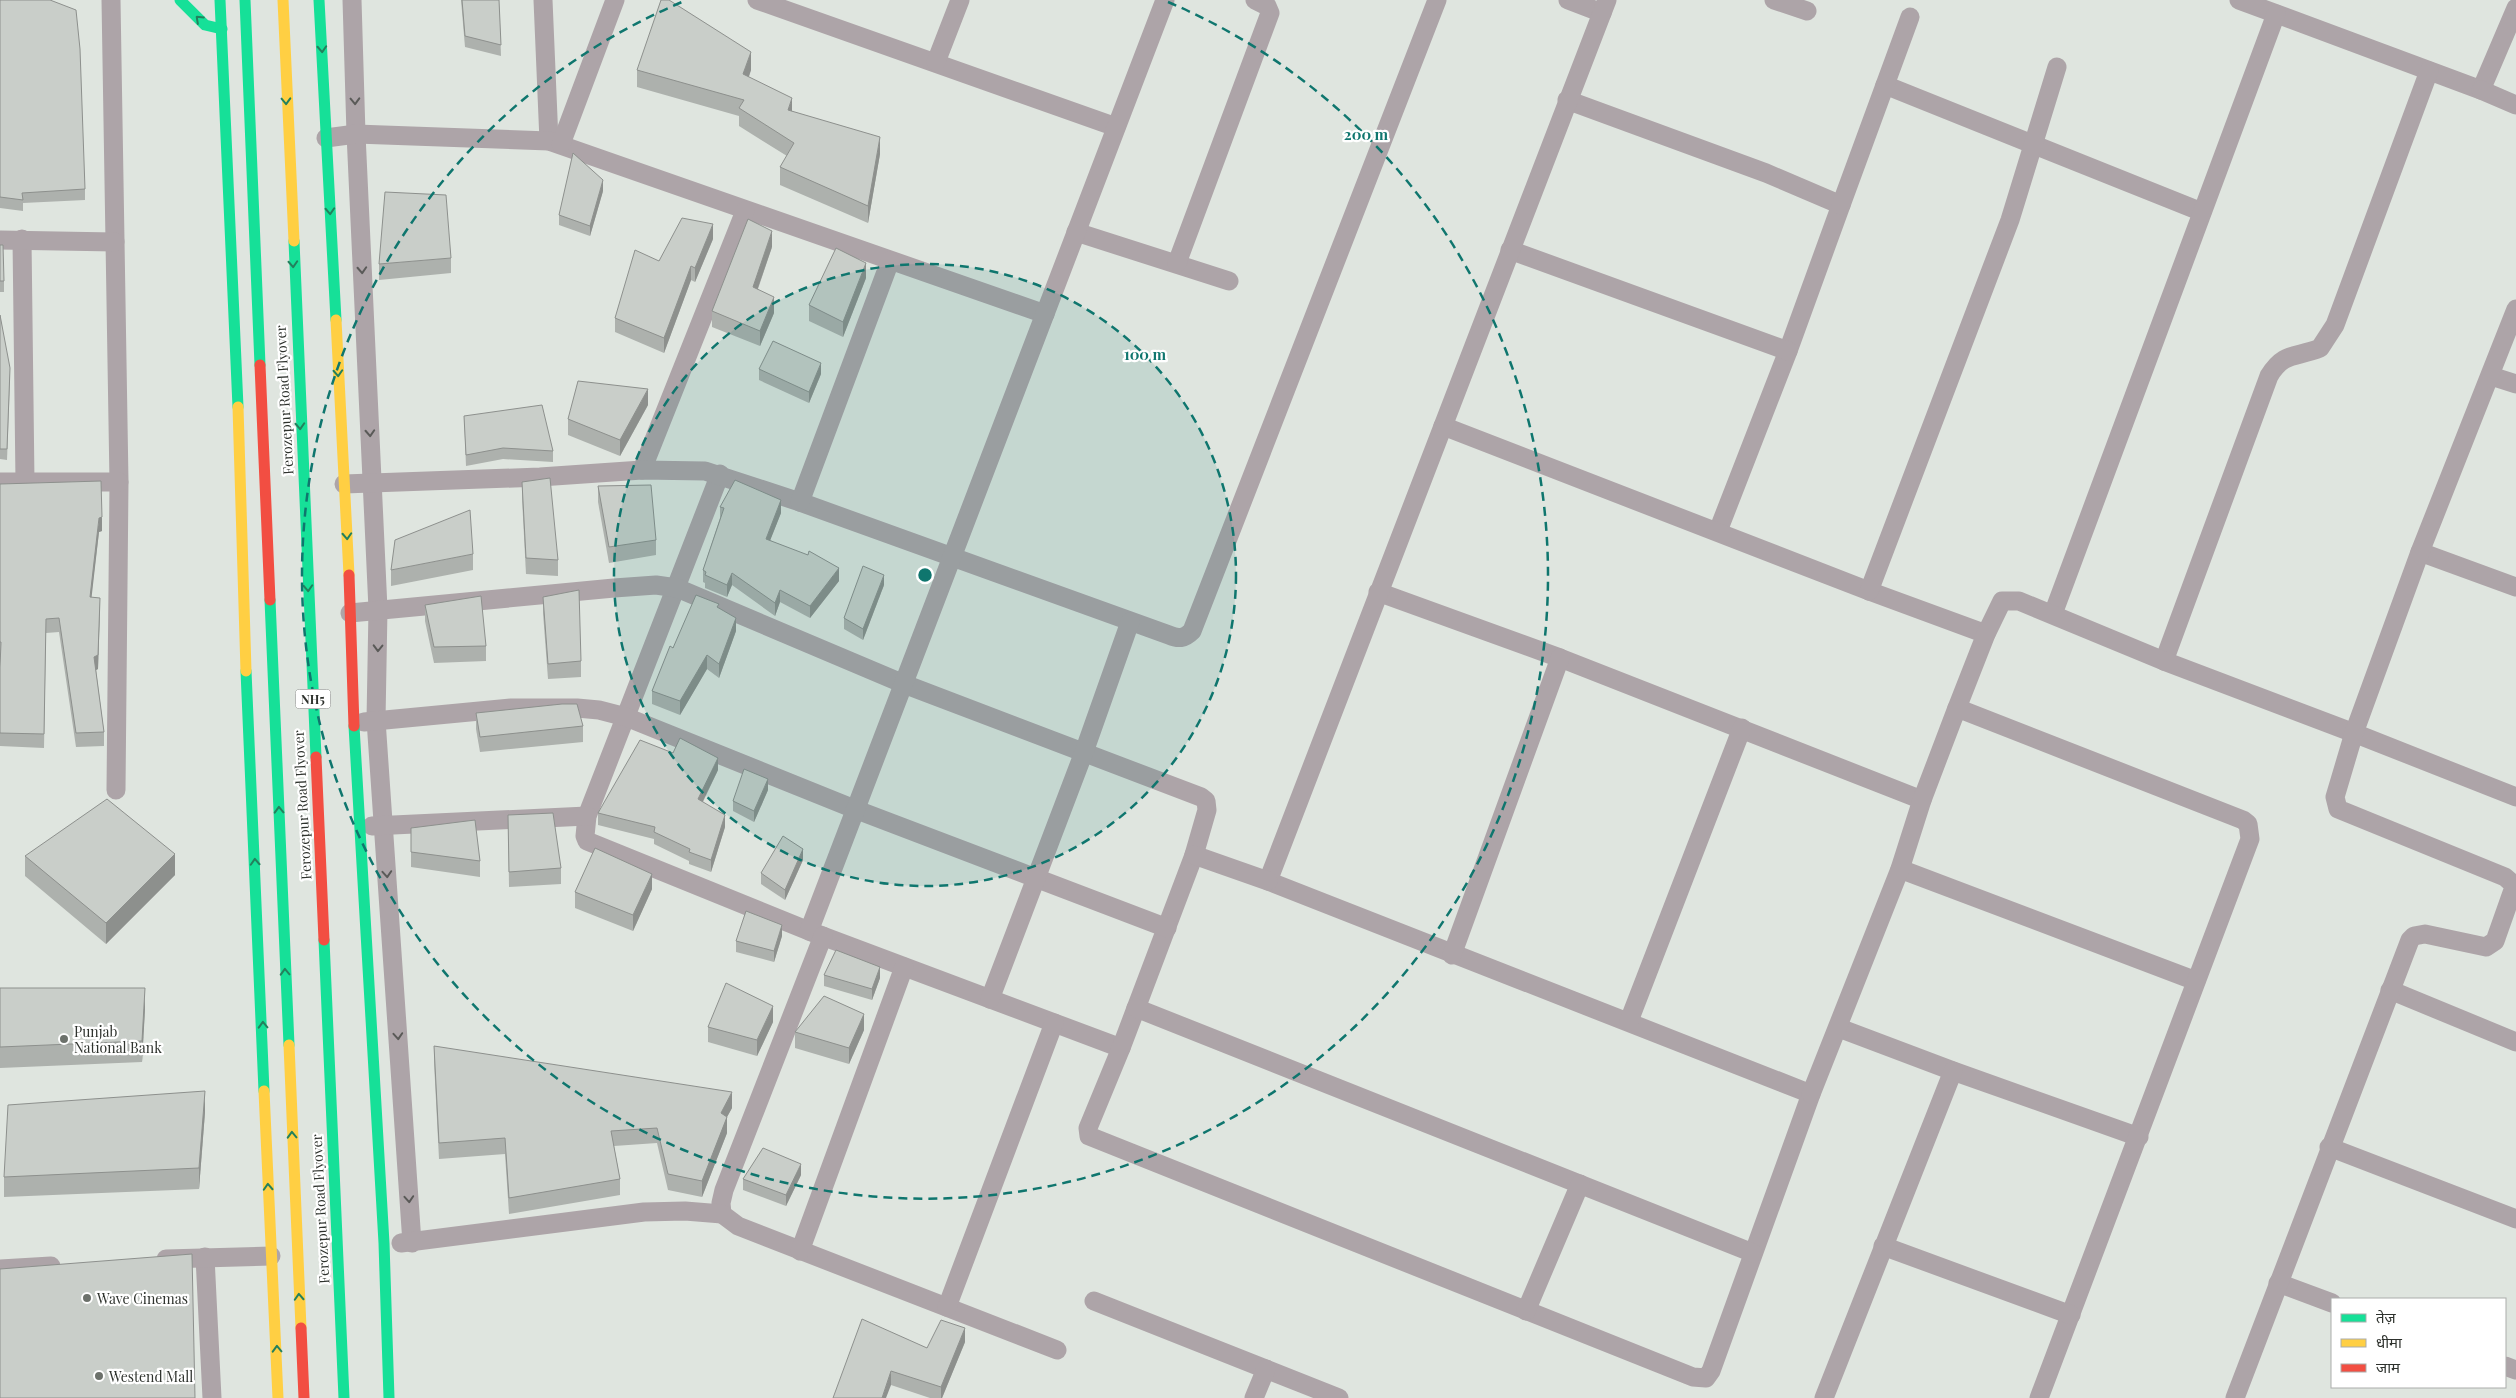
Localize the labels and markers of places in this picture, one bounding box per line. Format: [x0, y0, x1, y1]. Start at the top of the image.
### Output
centre of rings [916, 566, 934, 584]
place label: Punjab National Bank [74, 1022, 162, 1057]
marker: Punjab National Bank [58, 1033, 70, 1045]
place label: Wave Cinemas [96, 1289, 188, 1308]
marker: Wave Cinemas [81, 1292, 93, 1304]
place label: Westend Mall [108, 1367, 193, 1386]
marker: Westend Mall [93, 1370, 105, 1382]

